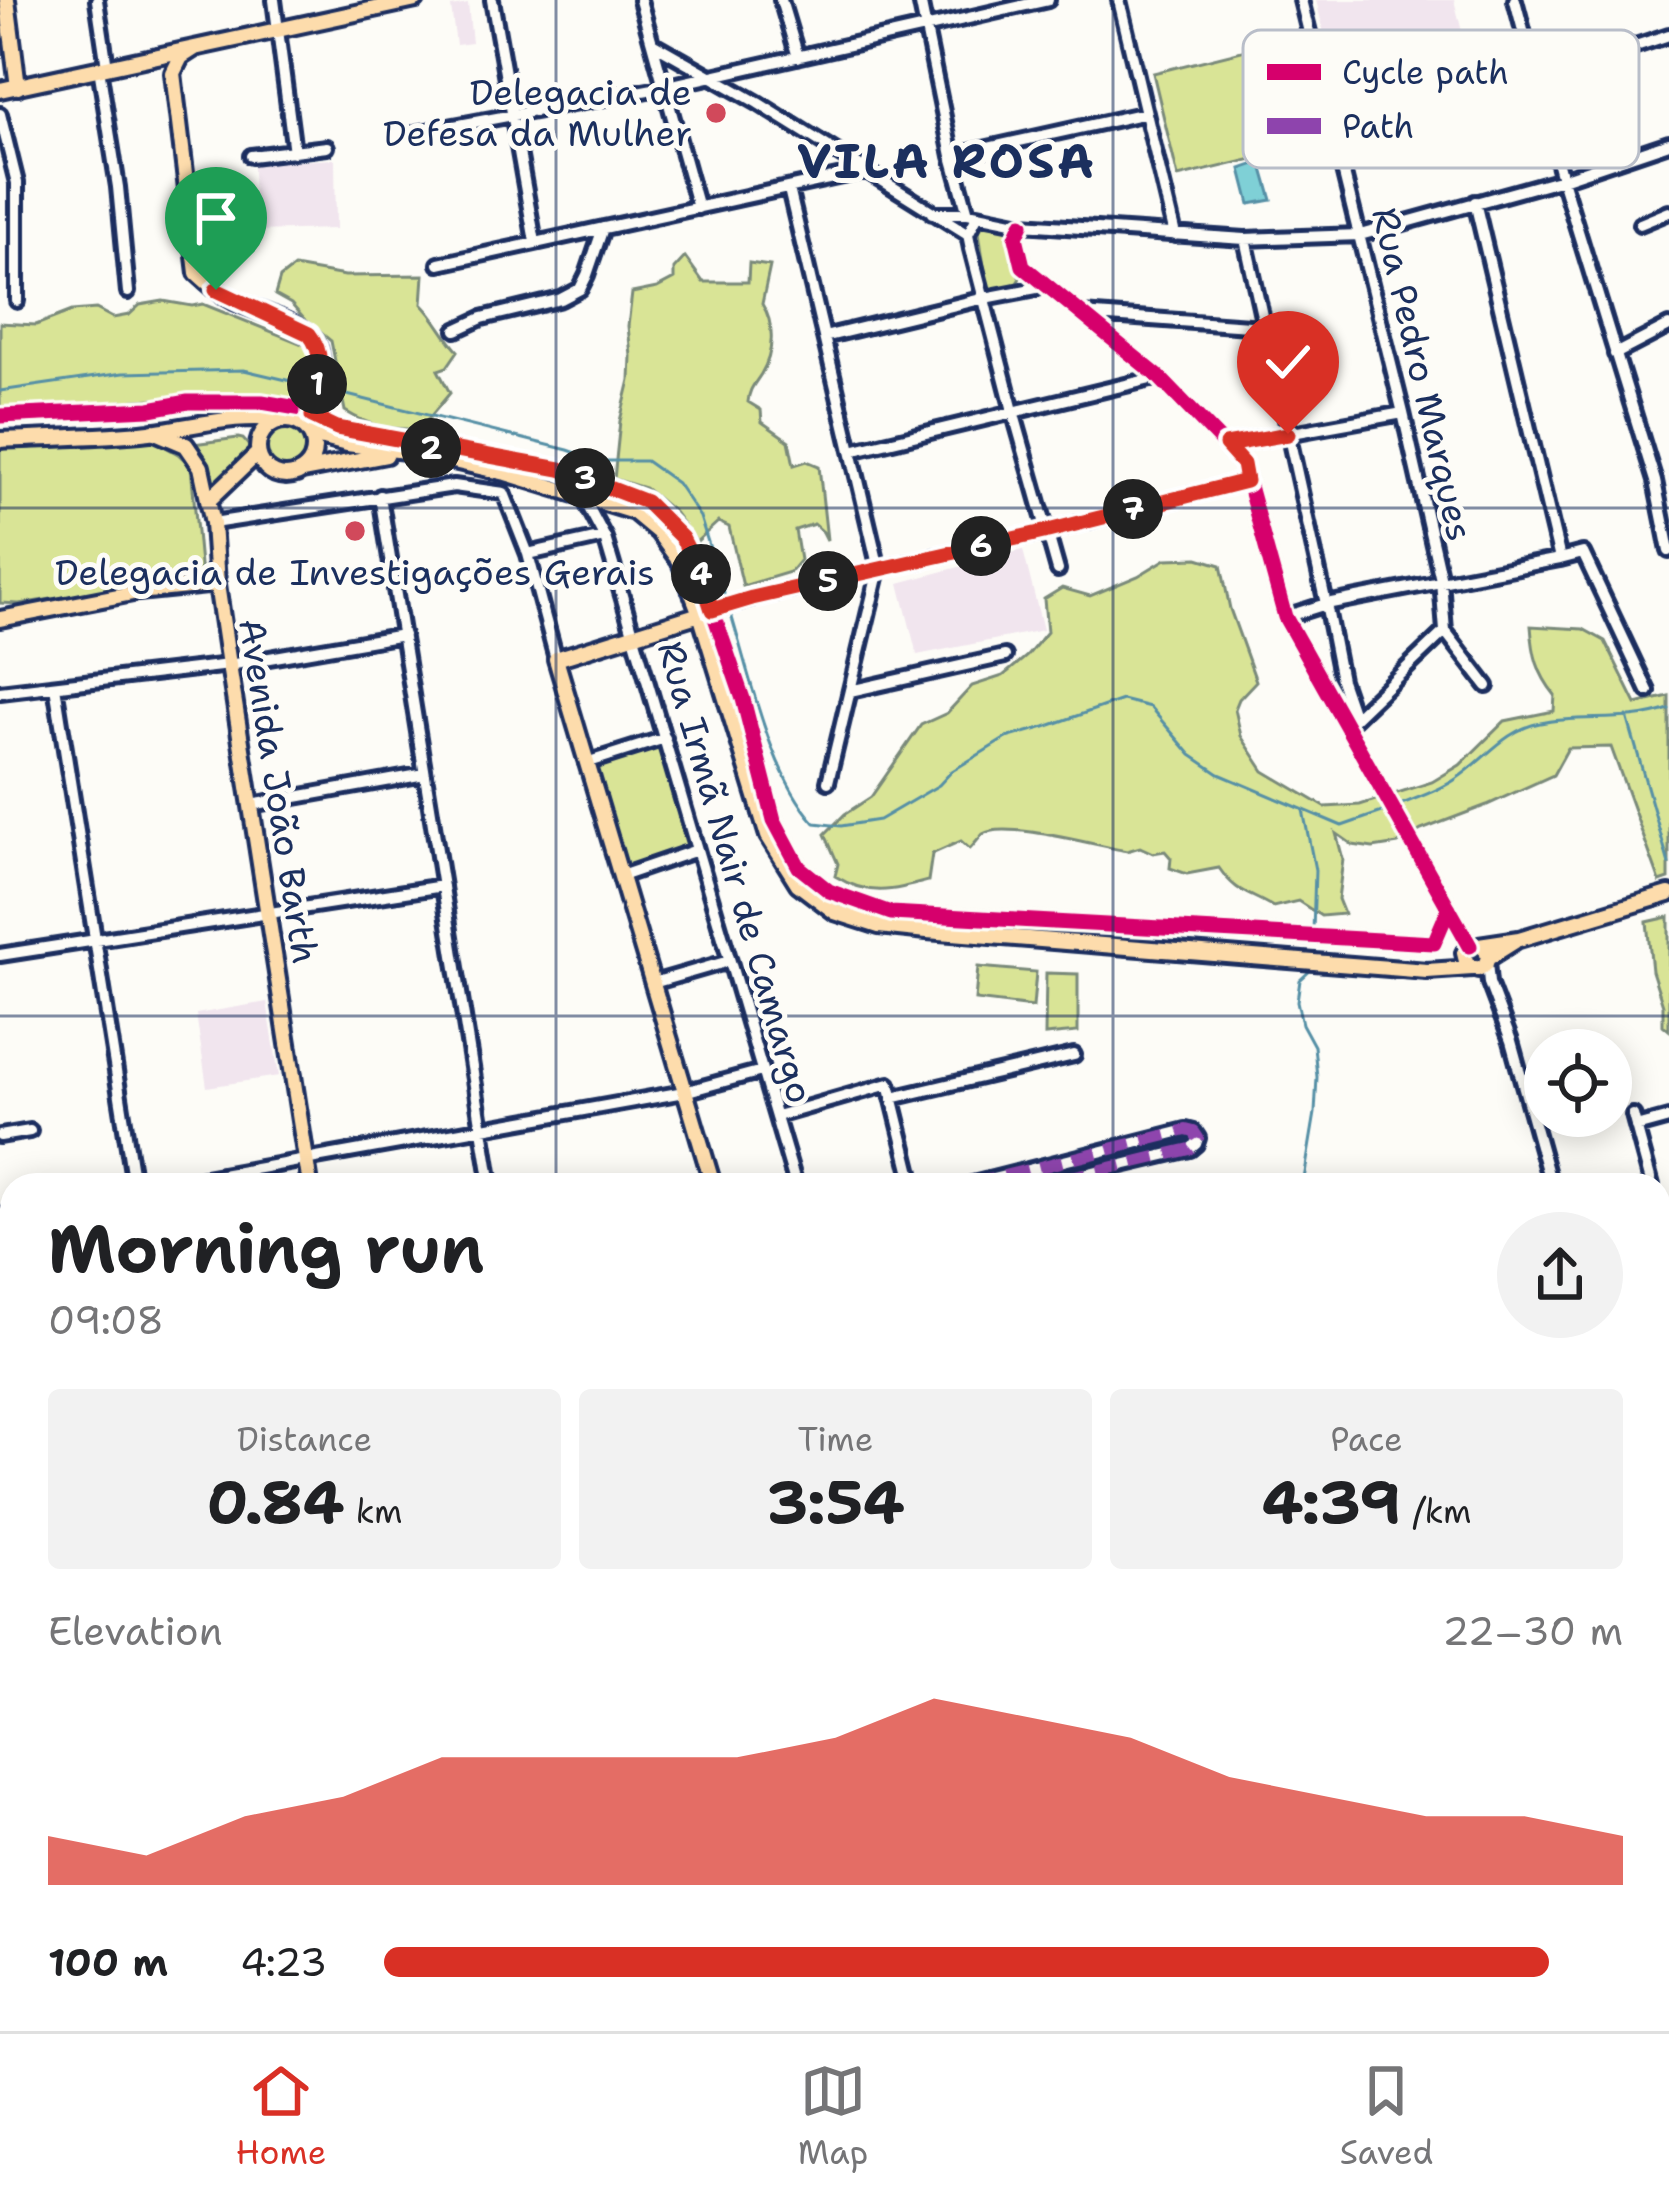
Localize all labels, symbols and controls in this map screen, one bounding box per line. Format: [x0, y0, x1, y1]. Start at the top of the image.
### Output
legend [1243, 30, 1639, 168]
text: Cycle path [1342, 50, 1509, 95]
place label: Delegacia de Defesa da Mulher [383, 68, 692, 158]
marker: Delegacia de Defesa da Mulher [703, 100, 729, 126]
text: Path [1342, 104, 1414, 149]
district label: VILA ROSA [797, 129, 1097, 193]
pin [165, 167, 267, 290]
icon: arrive [183, 185, 249, 251]
street label: Rua Pedro Marques [1360, 203, 1485, 546]
pin [1237, 311, 1339, 434]
icon: check [1255, 329, 1321, 395]
pin: 1 [287, 354, 347, 414]
text: 1 [309, 361, 325, 406]
pin: 2 [401, 418, 461, 478]
text: 2 [419, 425, 443, 470]
pin: 3 [555, 448, 615, 508]
text: 3 [573, 455, 597, 500]
pin: 7 [1103, 479, 1163, 539]
text: 7 [1121, 486, 1145, 531]
pin: 6 [951, 516, 1011, 576]
marker: Delegacia de Investigações Gerais [342, 518, 368, 544]
text: 6 [969, 523, 993, 568]
pin: 4 [671, 544, 731, 604]
place label: Delegacia de Investigações Gerais [55, 548, 655, 597]
text: 4 [689, 551, 713, 596]
pin: 5 [798, 551, 858, 611]
text: 5 [818, 558, 838, 603]
street label: Avenida João Barth [227, 615, 330, 967]
street label: Rua Irmã Nair de Camargo [646, 636, 825, 1109]
map controls [1524, 1029, 1632, 1137]
button: locate [1524, 1029, 1632, 1137]
text: Morning run [48, 1205, 484, 1293]
button: share [1497, 1212, 1623, 1338]
text: 09:08 [48, 1294, 164, 1346]
text: Distance [237, 1417, 372, 1462]
text: Time [798, 1417, 873, 1462]
text: Pace [1330, 1417, 1403, 1462]
text: 0.84 [207, 1462, 344, 1542]
text: 3:54 [766, 1462, 905, 1542]
text: 4:39 [1261, 1462, 1401, 1542]
text: km [344, 1489, 402, 1534]
text: /km [1401, 1489, 1472, 1534]
text: Elevation [48, 1605, 223, 1657]
text: 22–30 m [1442, 1605, 1623, 1657]
text: 100 m [48, 1936, 168, 1988]
text: 4:23 [240, 1936, 327, 1988]
tab: Home [236, 2058, 326, 2175]
tab: Map [798, 2058, 868, 2175]
tab: Saved [1340, 2058, 1433, 2175]

